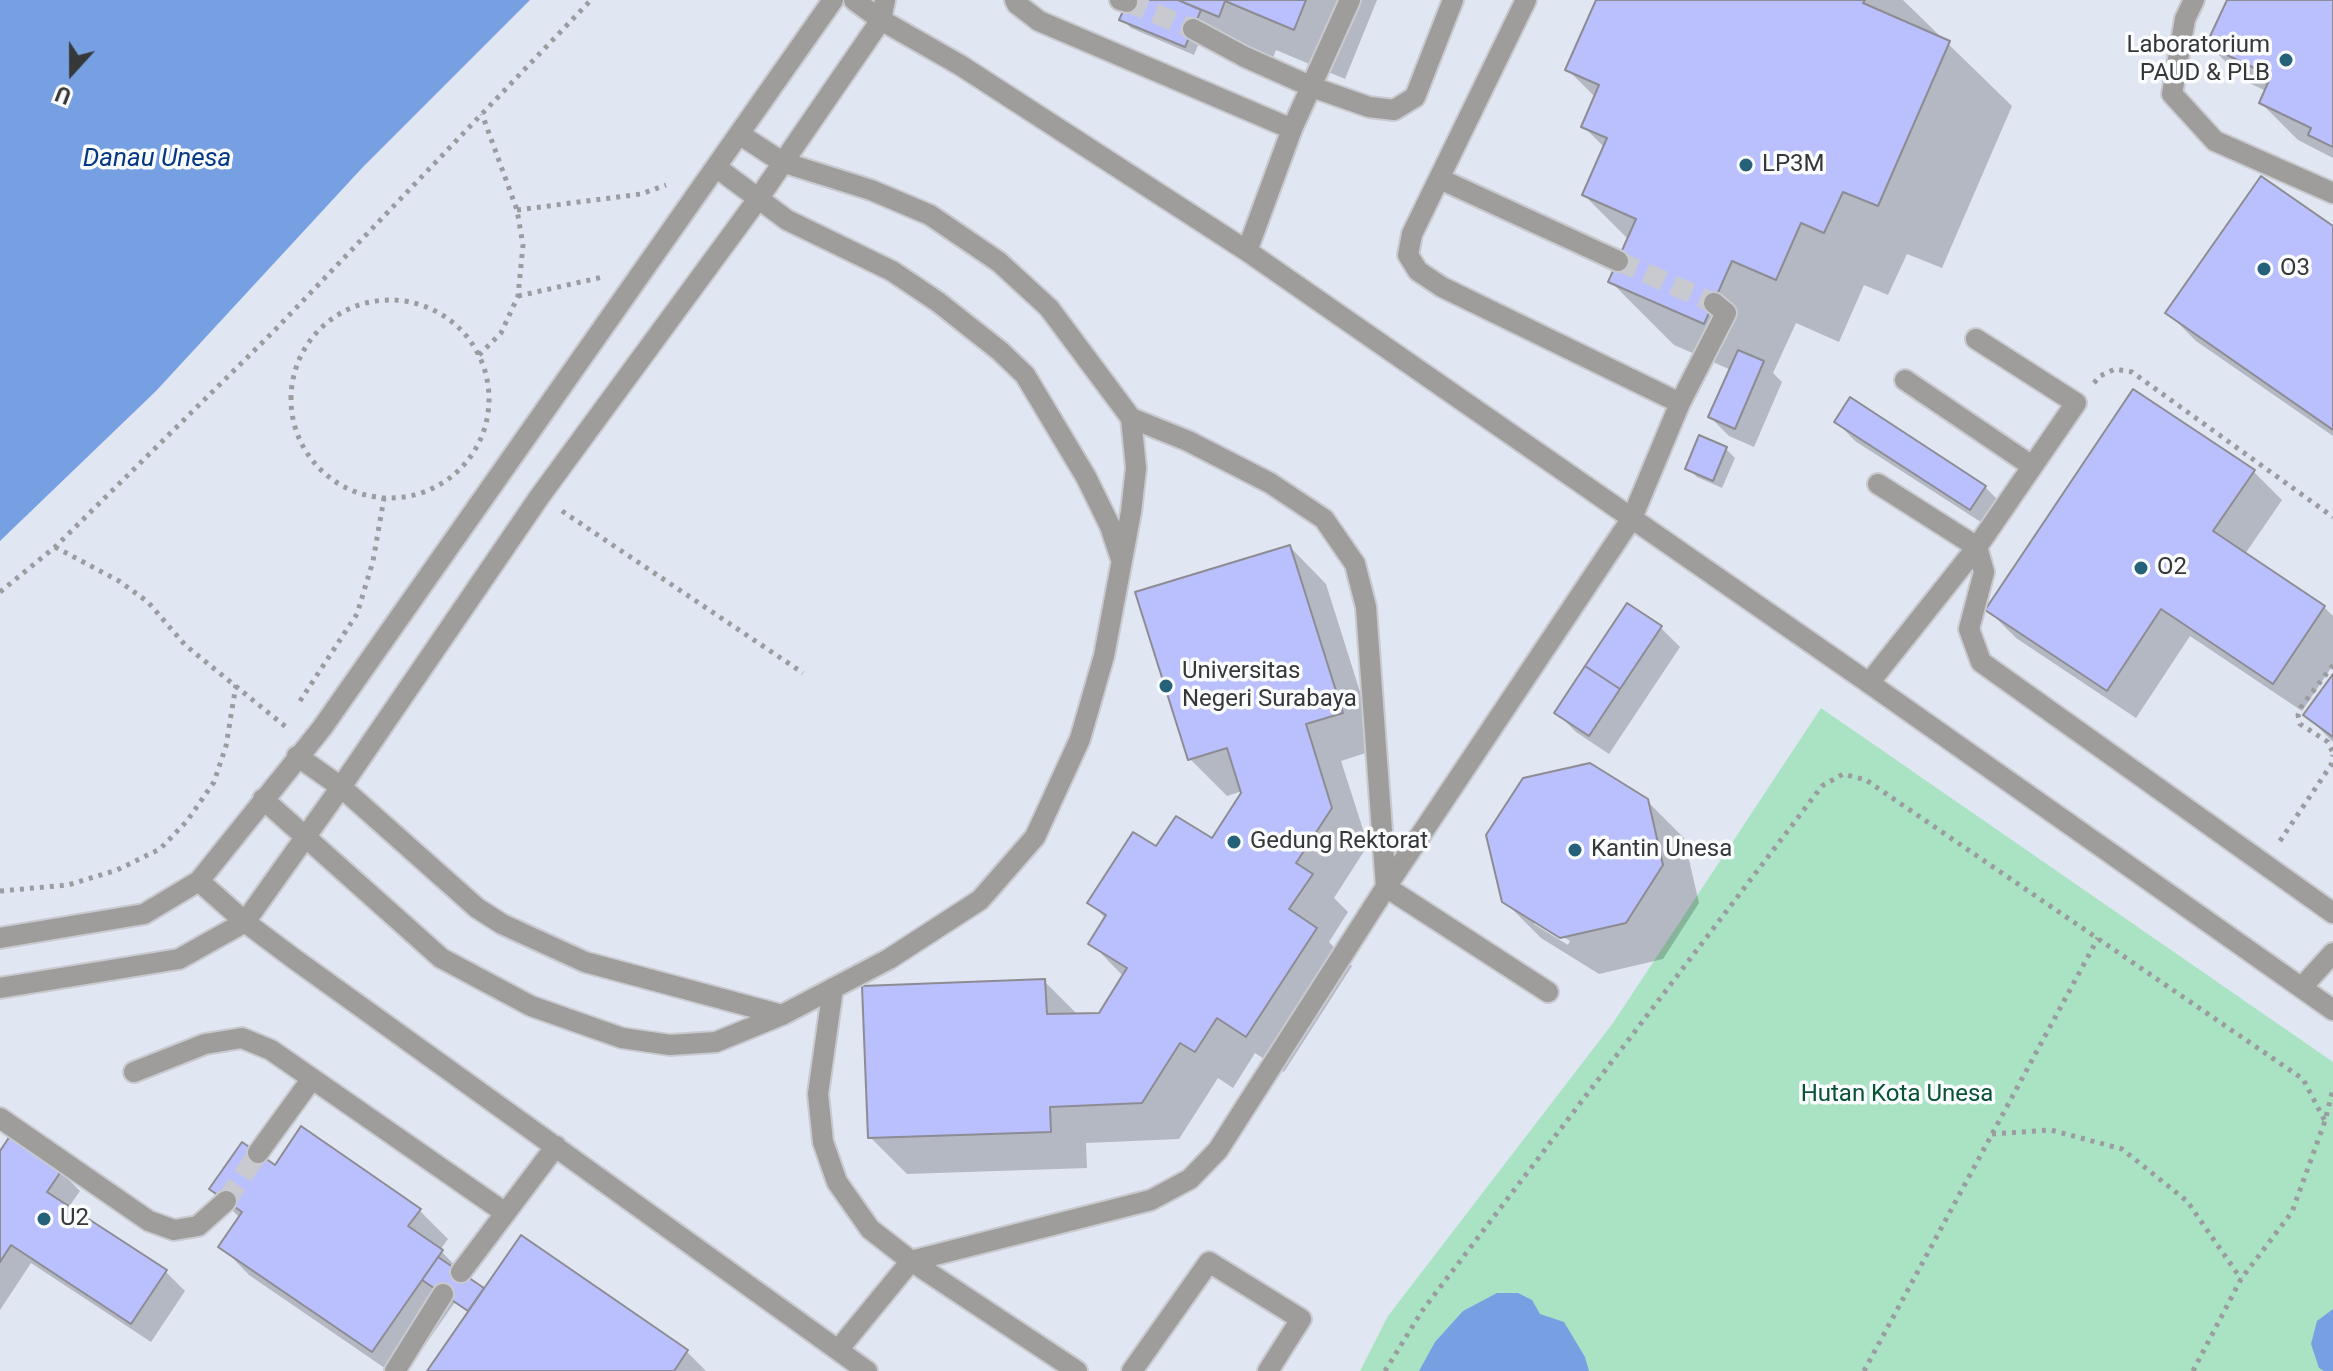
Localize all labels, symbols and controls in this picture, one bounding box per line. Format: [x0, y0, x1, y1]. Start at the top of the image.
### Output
north arrow [32, 32, 112, 112]
place label: Laboratorium PAUD & PLB [2127, 32, 2270, 88]
marker: Laboratorium PAUD & PLB [2277, 51, 2295, 69]
text: U [52, 81, 74, 109]
water label: Danau Unesa [83, 143, 231, 175]
place label: LP3M [1762, 151, 1825, 179]
marker: LP3M [1737, 156, 1755, 174]
place label: O3 [2280, 255, 2310, 283]
marker: O3 [2255, 260, 2273, 278]
place label: O2 [2157, 554, 2187, 582]
marker: O2 [2132, 559, 2150, 577]
place label: Universitas Negeri Surabaya [1182, 658, 1357, 714]
marker: Universitas Negeri Surabaya [1157, 677, 1175, 695]
place label: Gedung Rektorat [1250, 828, 1428, 856]
marker: Gedung Rektorat [1225, 833, 1243, 851]
place label: Kantin Unesa [1591, 836, 1732, 864]
marker: Kantin Unesa [1566, 841, 1584, 859]
park label: Hutan Kota Unesa [1801, 1081, 1993, 1109]
place label: U2 [60, 1205, 89, 1233]
marker: U2 [35, 1210, 53, 1228]

